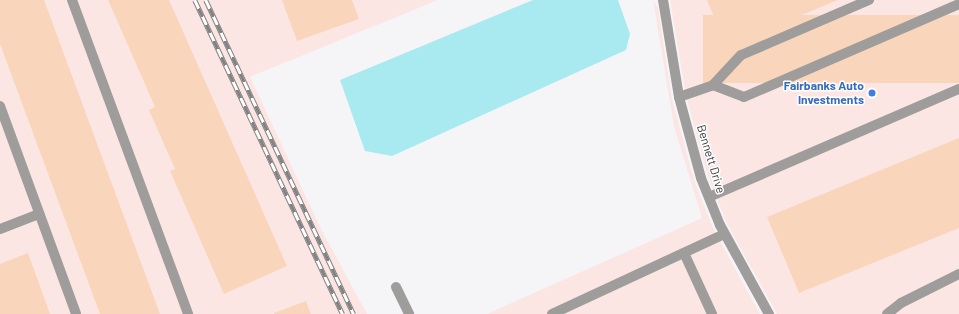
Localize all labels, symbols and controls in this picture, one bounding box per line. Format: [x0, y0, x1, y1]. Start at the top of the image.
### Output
place label: Fairbanks Auto Investments [784, 79, 864, 107]
marker: Fairbanks Auto Investments [867, 88, 877, 98]
street label: Bennett Drive [694, 123, 728, 195]

